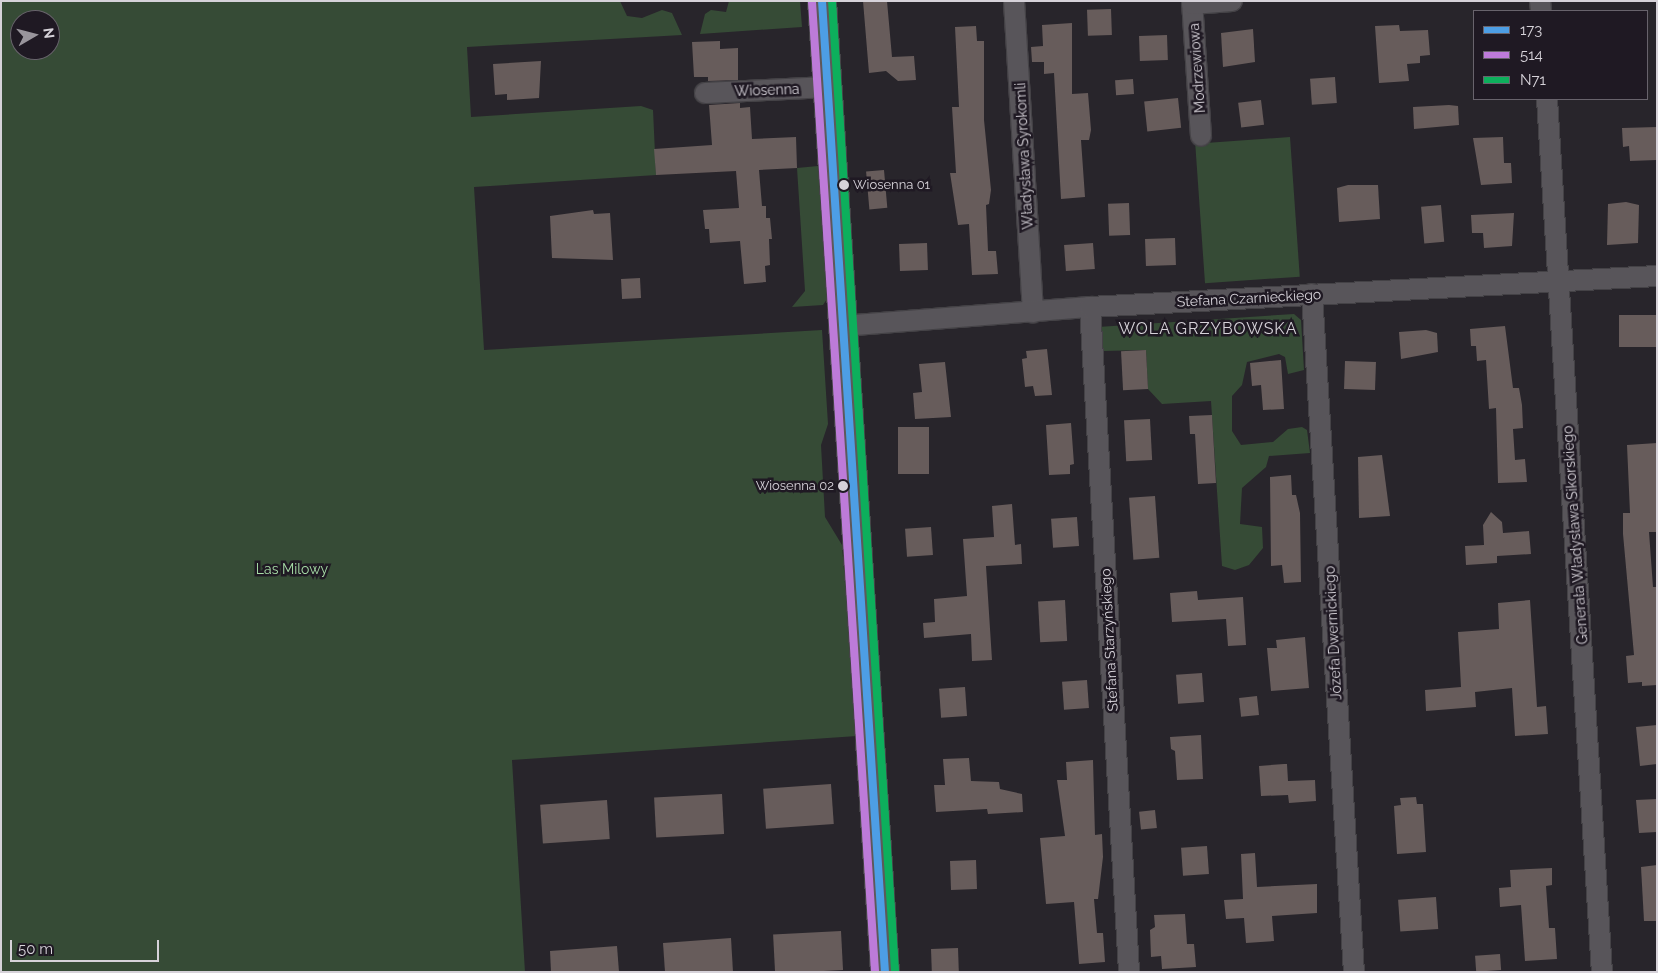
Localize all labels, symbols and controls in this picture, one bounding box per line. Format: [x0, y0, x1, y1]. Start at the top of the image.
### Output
north arrow [10, 10, 60, 60]
legend [1473, 10, 1648, 100]
text: 173 [1520, 21, 1542, 39]
street label: Modrzewiowa [1185, 22, 1209, 114]
text: N [40, 27, 58, 39]
text: 514 [1520, 46, 1543, 64]
text: N71 [1520, 71, 1546, 89]
street label: Wiosenna [734, 80, 800, 100]
street label: Władysława Syrokomli [1012, 82, 1036, 230]
place label: Wiosenna 01 [853, 177, 930, 193]
marker: Wiosenna 01 [839, 180, 849, 190]
street label: Stefana Czarnieckiego [1176, 286, 1322, 310]
district label: WOLA GRZYBOWSKA [1116, 319, 1300, 339]
street label: Generała Władysława Sikorskiego [1559, 425, 1591, 645]
place label: Wiosenna 02 [756, 478, 834, 494]
marker: Wiosenna 02 [838, 481, 848, 491]
park label: Las Milowy [256, 561, 328, 577]
street label: Józefa Dwernickiego [1321, 566, 1345, 700]
street label: Stefana Starzyńskiego [1097, 568, 1121, 712]
scale bar [12, 930, 161, 962]
text: 50 m [18, 940, 53, 958]

